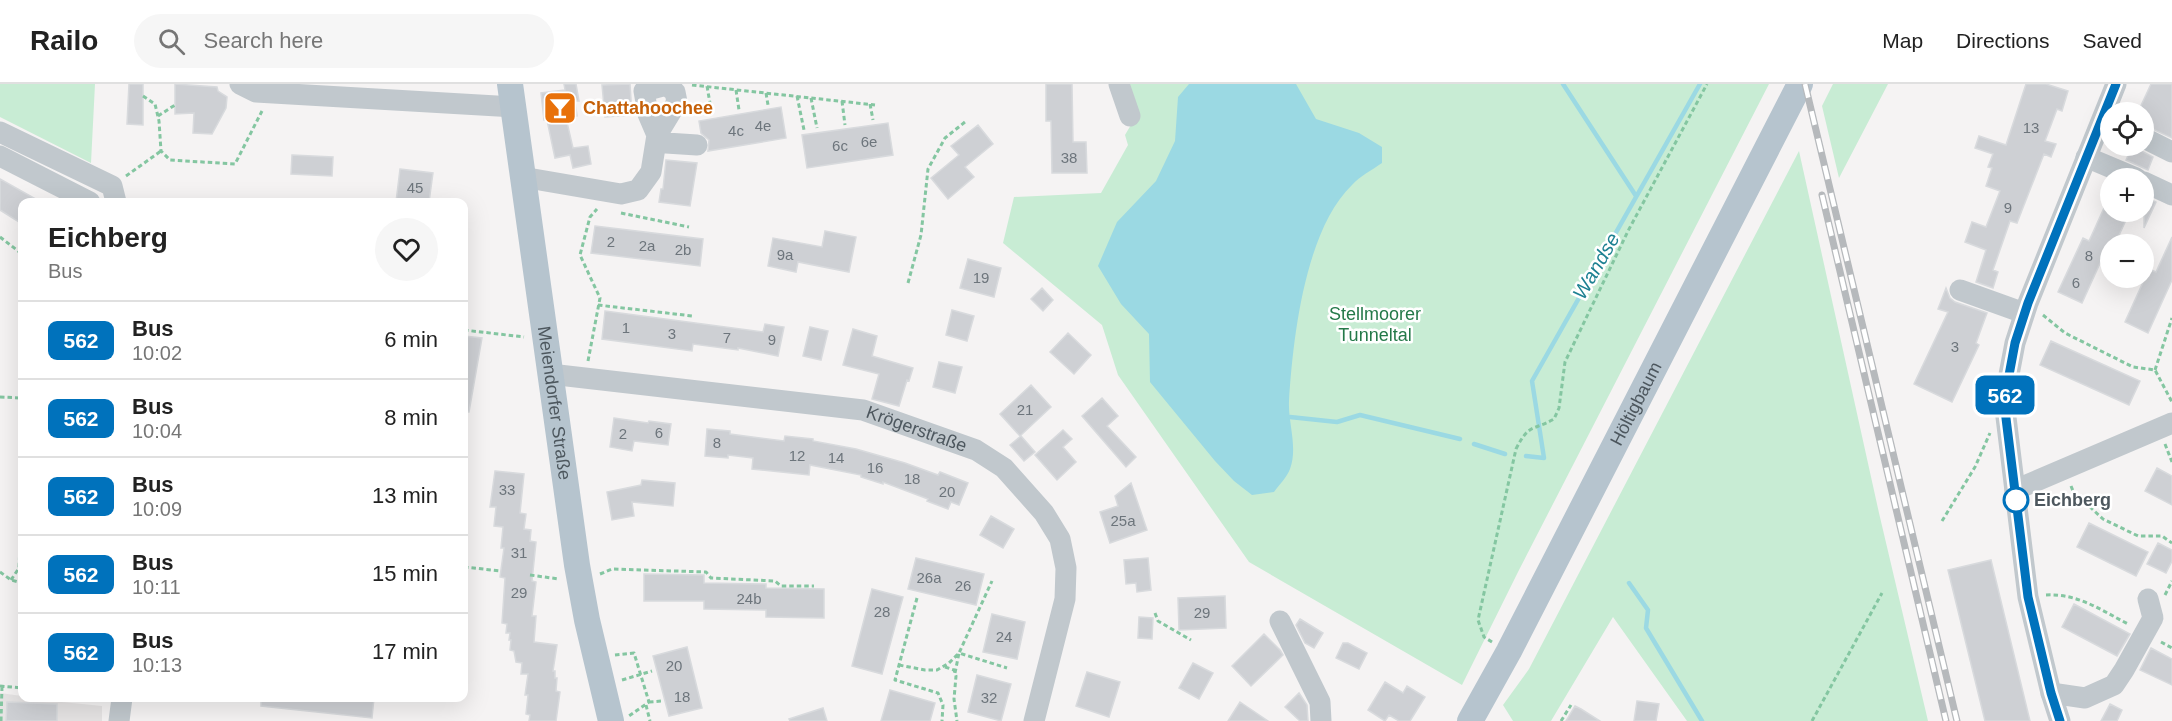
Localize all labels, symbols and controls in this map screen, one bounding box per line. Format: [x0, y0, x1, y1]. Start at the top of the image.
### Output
search box [134, 14, 554, 68]
text: Railo [30, 25, 98, 56]
icon: search [155, 25, 188, 58]
text: Search here [203, 28, 323, 53]
text: Map [1882, 29, 1923, 52]
text: Directions [1956, 29, 2049, 52]
text: Saved [2082, 29, 2142, 52]
bar icon: Chattahoochee [542, 90, 578, 126]
place label: Chattahoochee [583, 98, 713, 118]
map controls [2100, 102, 2154, 288]
button: locate [2100, 102, 2154, 156]
house number: 4e [755, 117, 771, 134]
house number: 13 [2023, 119, 2039, 136]
house number: 4c [728, 122, 744, 139]
house number: 6e [861, 133, 877, 150]
house number: 6c [832, 137, 848, 154]
house number: 38 [1061, 149, 1077, 166]
button: + [2100, 168, 2154, 222]
house number: 45 [407, 179, 423, 196]
house number: 9 [2004, 199, 2012, 216]
button: heart [375, 218, 438, 281]
text: Eichberg [48, 222, 168, 253]
water label: Wandse [1568, 229, 1624, 303]
house number: 2 [607, 233, 615, 250]
button: − [2100, 234, 2154, 288]
house number: 2a [639, 237, 656, 254]
house number: 2b [675, 241, 691, 258]
house number: 9a [777, 246, 794, 263]
house number: 8 [2085, 247, 2093, 264]
text: Bus [48, 260, 82, 282]
house number: 19 [973, 269, 989, 286]
house number: 6 [2072, 274, 2080, 291]
park label: Stellmoorer Tunneltal [1329, 304, 1421, 345]
text: Bus [132, 316, 174, 341]
house number: 1 [622, 319, 630, 336]
street label: Meiendorfer Straße [534, 325, 575, 481]
house number: 3 [668, 325, 676, 342]
text: 6 min [384, 327, 438, 352]
text: 562 [63, 329, 99, 352]
house number: 7 [723, 329, 731, 346]
house number: 9 [768, 331, 776, 348]
house number: 3 [1951, 338, 1959, 355]
text: 10:02 [132, 342, 182, 364]
street label: Höltigbaum [1606, 359, 1666, 449]
line badge: 562 [1970, 376, 2040, 414]
text: 562 [1987, 384, 2023, 407]
text: Bus [132, 394, 174, 419]
house number: 21 [1017, 401, 1033, 418]
street label: Krögerstraße [864, 402, 970, 456]
text: 8 min [384, 405, 438, 430]
text: 562 [63, 407, 99, 430]
text: 10:04 [132, 420, 182, 442]
house number: 6 [655, 424, 663, 441]
house number: 2 [619, 425, 627, 442]
house number: 8 [713, 434, 721, 451]
house number: 12 [789, 447, 805, 464]
house number: 14 [828, 449, 844, 466]
house number: 16 [867, 459, 883, 476]
house number: 18 [904, 470, 920, 487]
text: Bus [132, 472, 174, 497]
house number: 33 [499, 481, 515, 498]
text: 13 min [372, 483, 438, 508]
house number: 20 [939, 483, 955, 500]
text: 562 [63, 485, 99, 508]
marker: Eichberg [2003, 487, 2029, 513]
place label: Eichberg [2034, 490, 2111, 510]
text: 10:09 [132, 498, 182, 520]
house number: 25a [1110, 512, 1136, 529]
house number: 31 [511, 544, 527, 561]
text: Bus [132, 550, 174, 575]
text: 15 min [372, 561, 438, 586]
text: 562 [63, 563, 99, 586]
house number: 26a [916, 569, 942, 586]
text: 10:11 [132, 576, 181, 598]
house number: 26 [955, 577, 971, 594]
house number: 29 [511, 584, 527, 601]
house number: 24b [736, 590, 762, 607]
house number: 28 [874, 603, 890, 620]
house number: 29 [1194, 604, 1210, 621]
text: Bus [132, 628, 174, 653]
house number: 24 [996, 628, 1012, 645]
text: 17 min [372, 639, 438, 664]
text: 562 [63, 641, 99, 664]
text: 10:13 [132, 654, 182, 676]
house number: 20 [666, 657, 682, 674]
house number: 18 [674, 688, 690, 705]
house number: 32 [981, 689, 997, 706]

